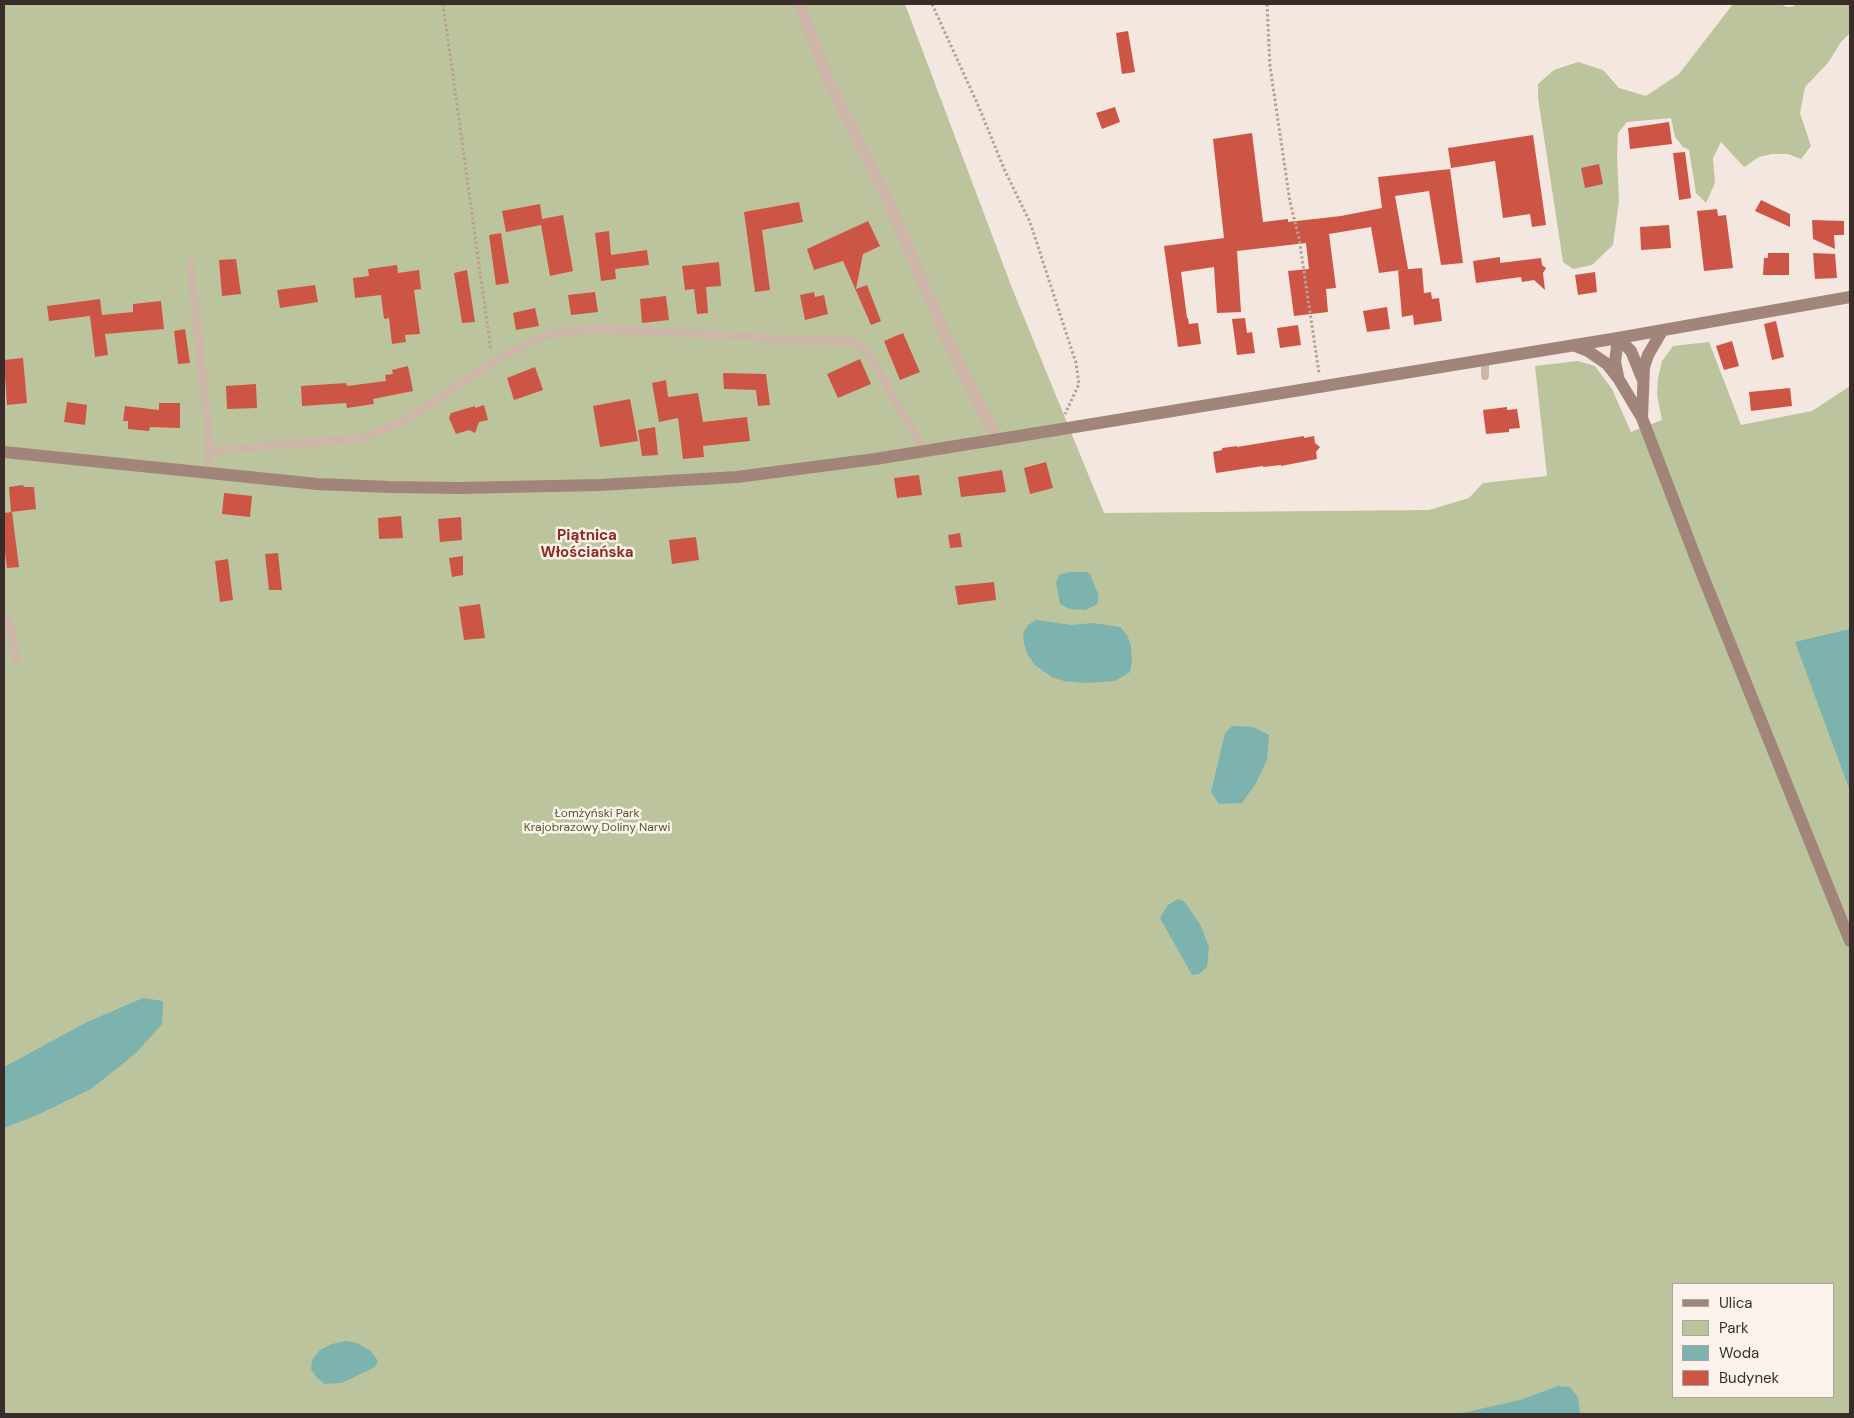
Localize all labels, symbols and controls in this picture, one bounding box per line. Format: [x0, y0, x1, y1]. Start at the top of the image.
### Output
district label: Piątnica Włościańska [540, 527, 634, 562]
park label: Łomżyński Park Krajobrazowy Doliny Narwi [524, 807, 670, 835]
legend [1672, 1283, 1834, 1398]
text: Ulica [1719, 1293, 1753, 1313]
text: Park [1719, 1318, 1749, 1338]
text: Woda [1719, 1343, 1759, 1363]
text: Budynek [1719, 1368, 1779, 1388]

